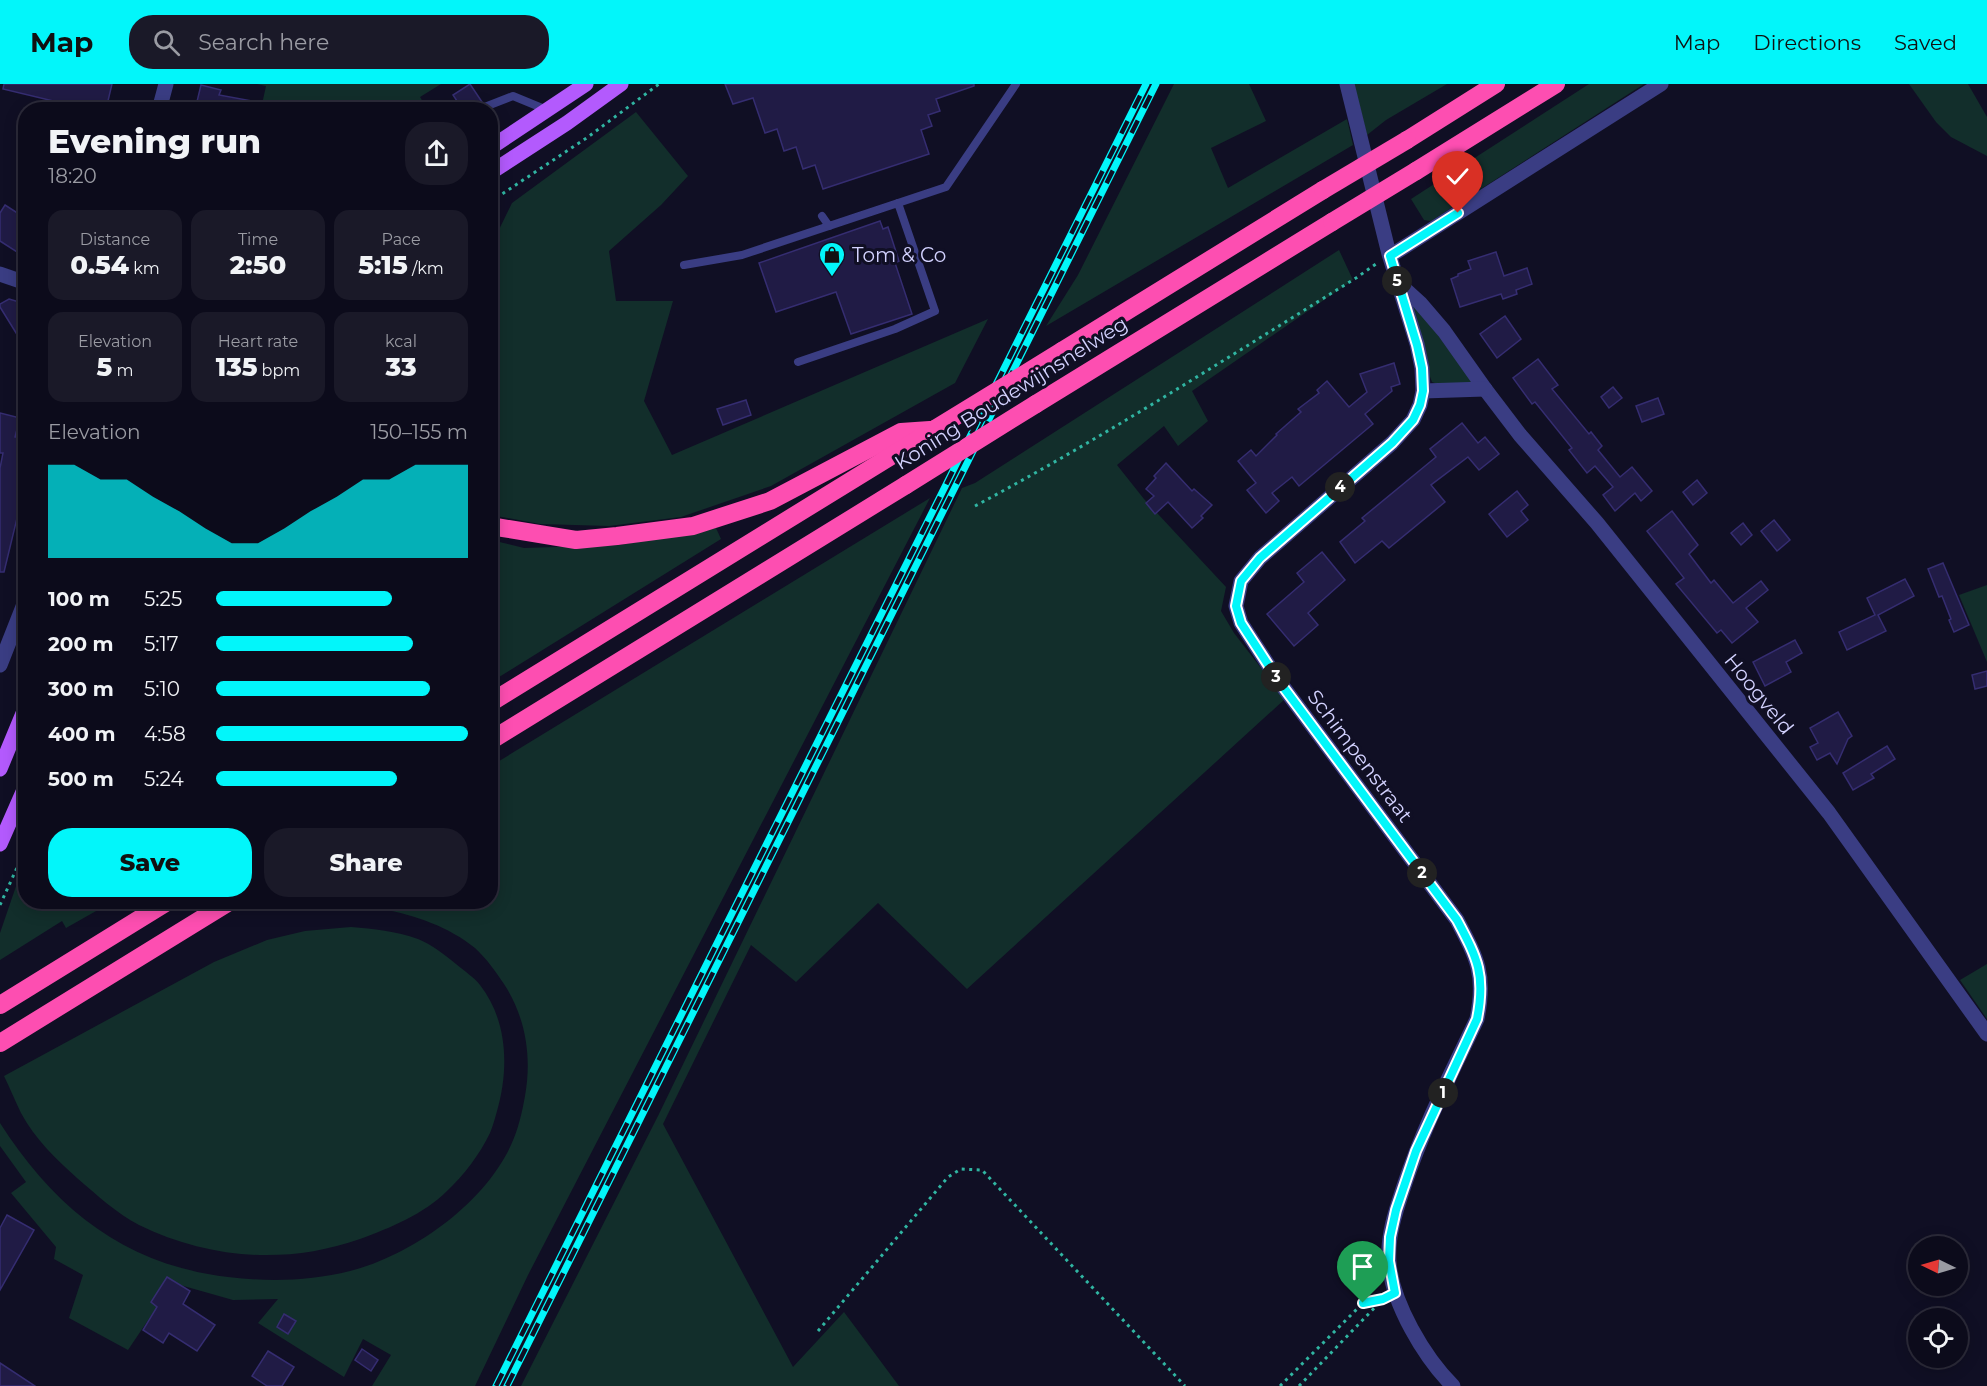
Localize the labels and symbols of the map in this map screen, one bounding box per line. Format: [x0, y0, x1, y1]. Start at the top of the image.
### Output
pin [1432, 151, 1483, 213]
shop icon: Tom & Co [817, 240, 847, 278]
place label: Tom & Co [852, 243, 946, 267]
pin: 5 [1382, 266, 1412, 296]
street label: Koning Boudewijnsnelweg [890, 311, 1132, 475]
pin: 4 [1325, 472, 1355, 502]
street label: Hoogveld [1719, 649, 1799, 739]
pin: 3 [1261, 662, 1291, 692]
street label: Schimpenstraat [1302, 685, 1418, 827]
pin: 2 [1407, 858, 1437, 888]
pin: 1 [1428, 1078, 1458, 1108]
north arrow [1908, 1236, 1968, 1296]
pin [1337, 1241, 1388, 1303]

